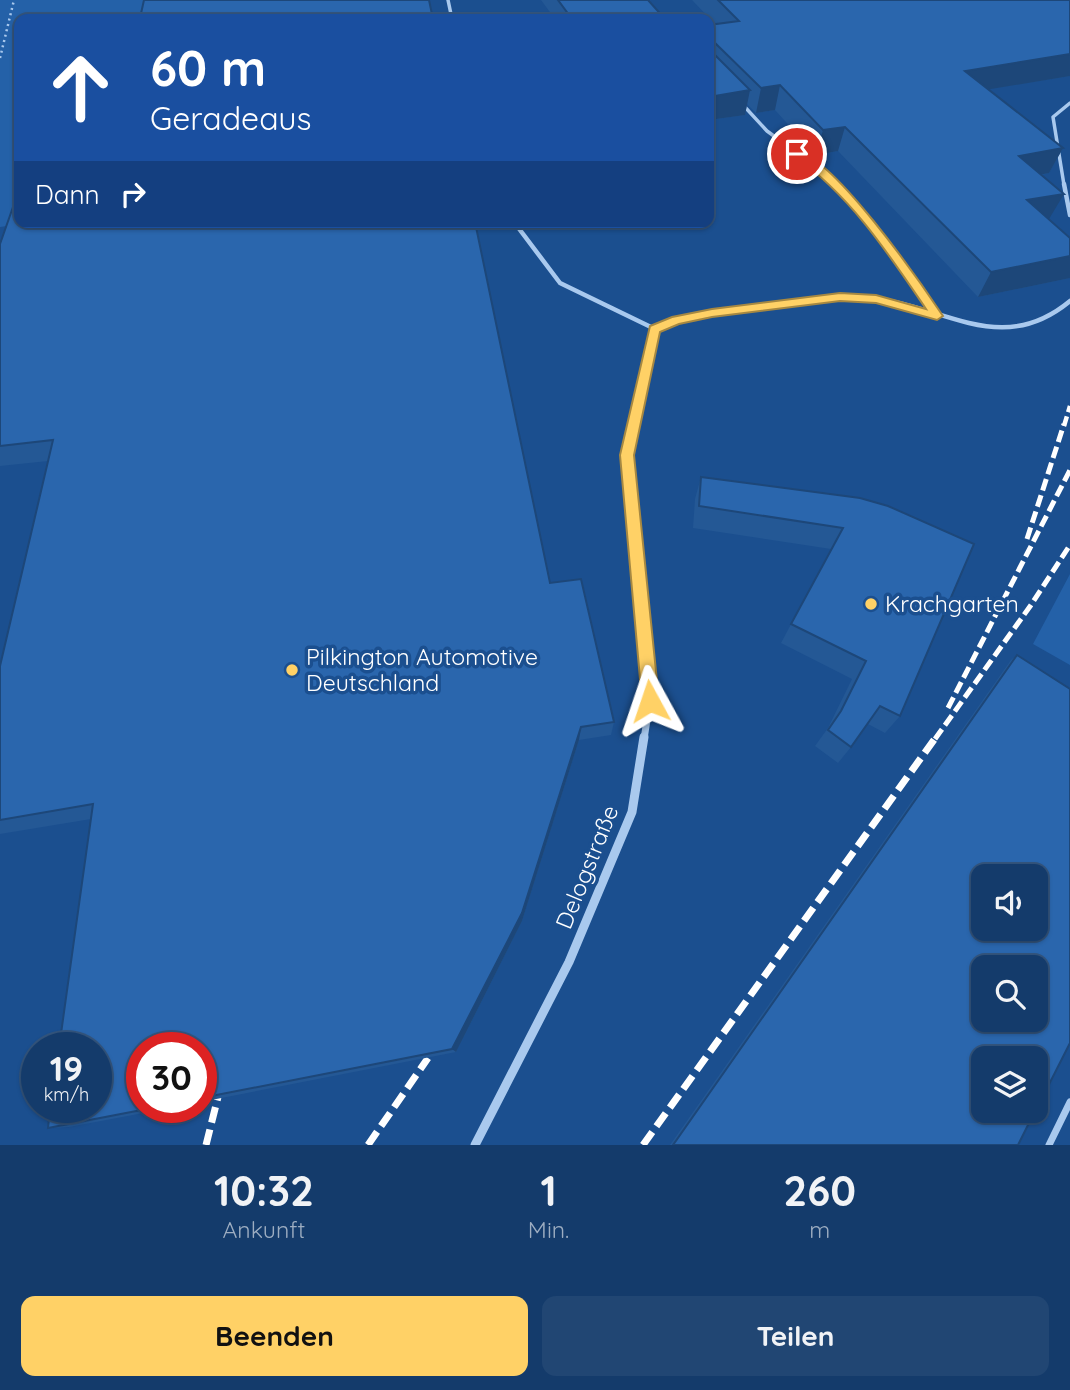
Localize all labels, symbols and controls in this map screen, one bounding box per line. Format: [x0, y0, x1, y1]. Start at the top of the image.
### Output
text: 60 m [150, 37, 266, 98]
icon: ahead [35, 42, 126, 133]
text: Geradeaus [150, 98, 312, 138]
pin [767, 124, 827, 184]
icon: arrive [778, 135, 816, 173]
icon: right [114, 175, 152, 213]
text: Dann [35, 178, 100, 211]
place label: Krachgarten [885, 589, 1019, 618]
marker: Krachgarten [863, 596, 879, 612]
place label: Pilkington Automotive Deutschland [306, 642, 538, 697]
marker: Pilkington Automotive Deutschland [284, 662, 300, 678]
position arrow [613, 664, 687, 738]
street label: Delogstraße [549, 801, 624, 933]
map controls [971, 864, 1048, 1123]
button: sound [971, 864, 1048, 941]
button: search [971, 955, 1048, 1032]
speed limit sign: 30 [126, 1032, 217, 1123]
text: 19 [50, 1046, 83, 1090]
button: layers [971, 1046, 1048, 1123]
text: km/h [44, 1083, 89, 1106]
text: 10:32 [214, 1164, 314, 1217]
text: 1 [540, 1164, 557, 1217]
text: 260 [783, 1164, 856, 1217]
text: Ankunft [222, 1215, 305, 1244]
text: Min. [528, 1215, 569, 1244]
text: m [809, 1215, 830, 1244]
button: Beenden [21, 1296, 528, 1376]
button: Teilen [542, 1296, 1049, 1376]

